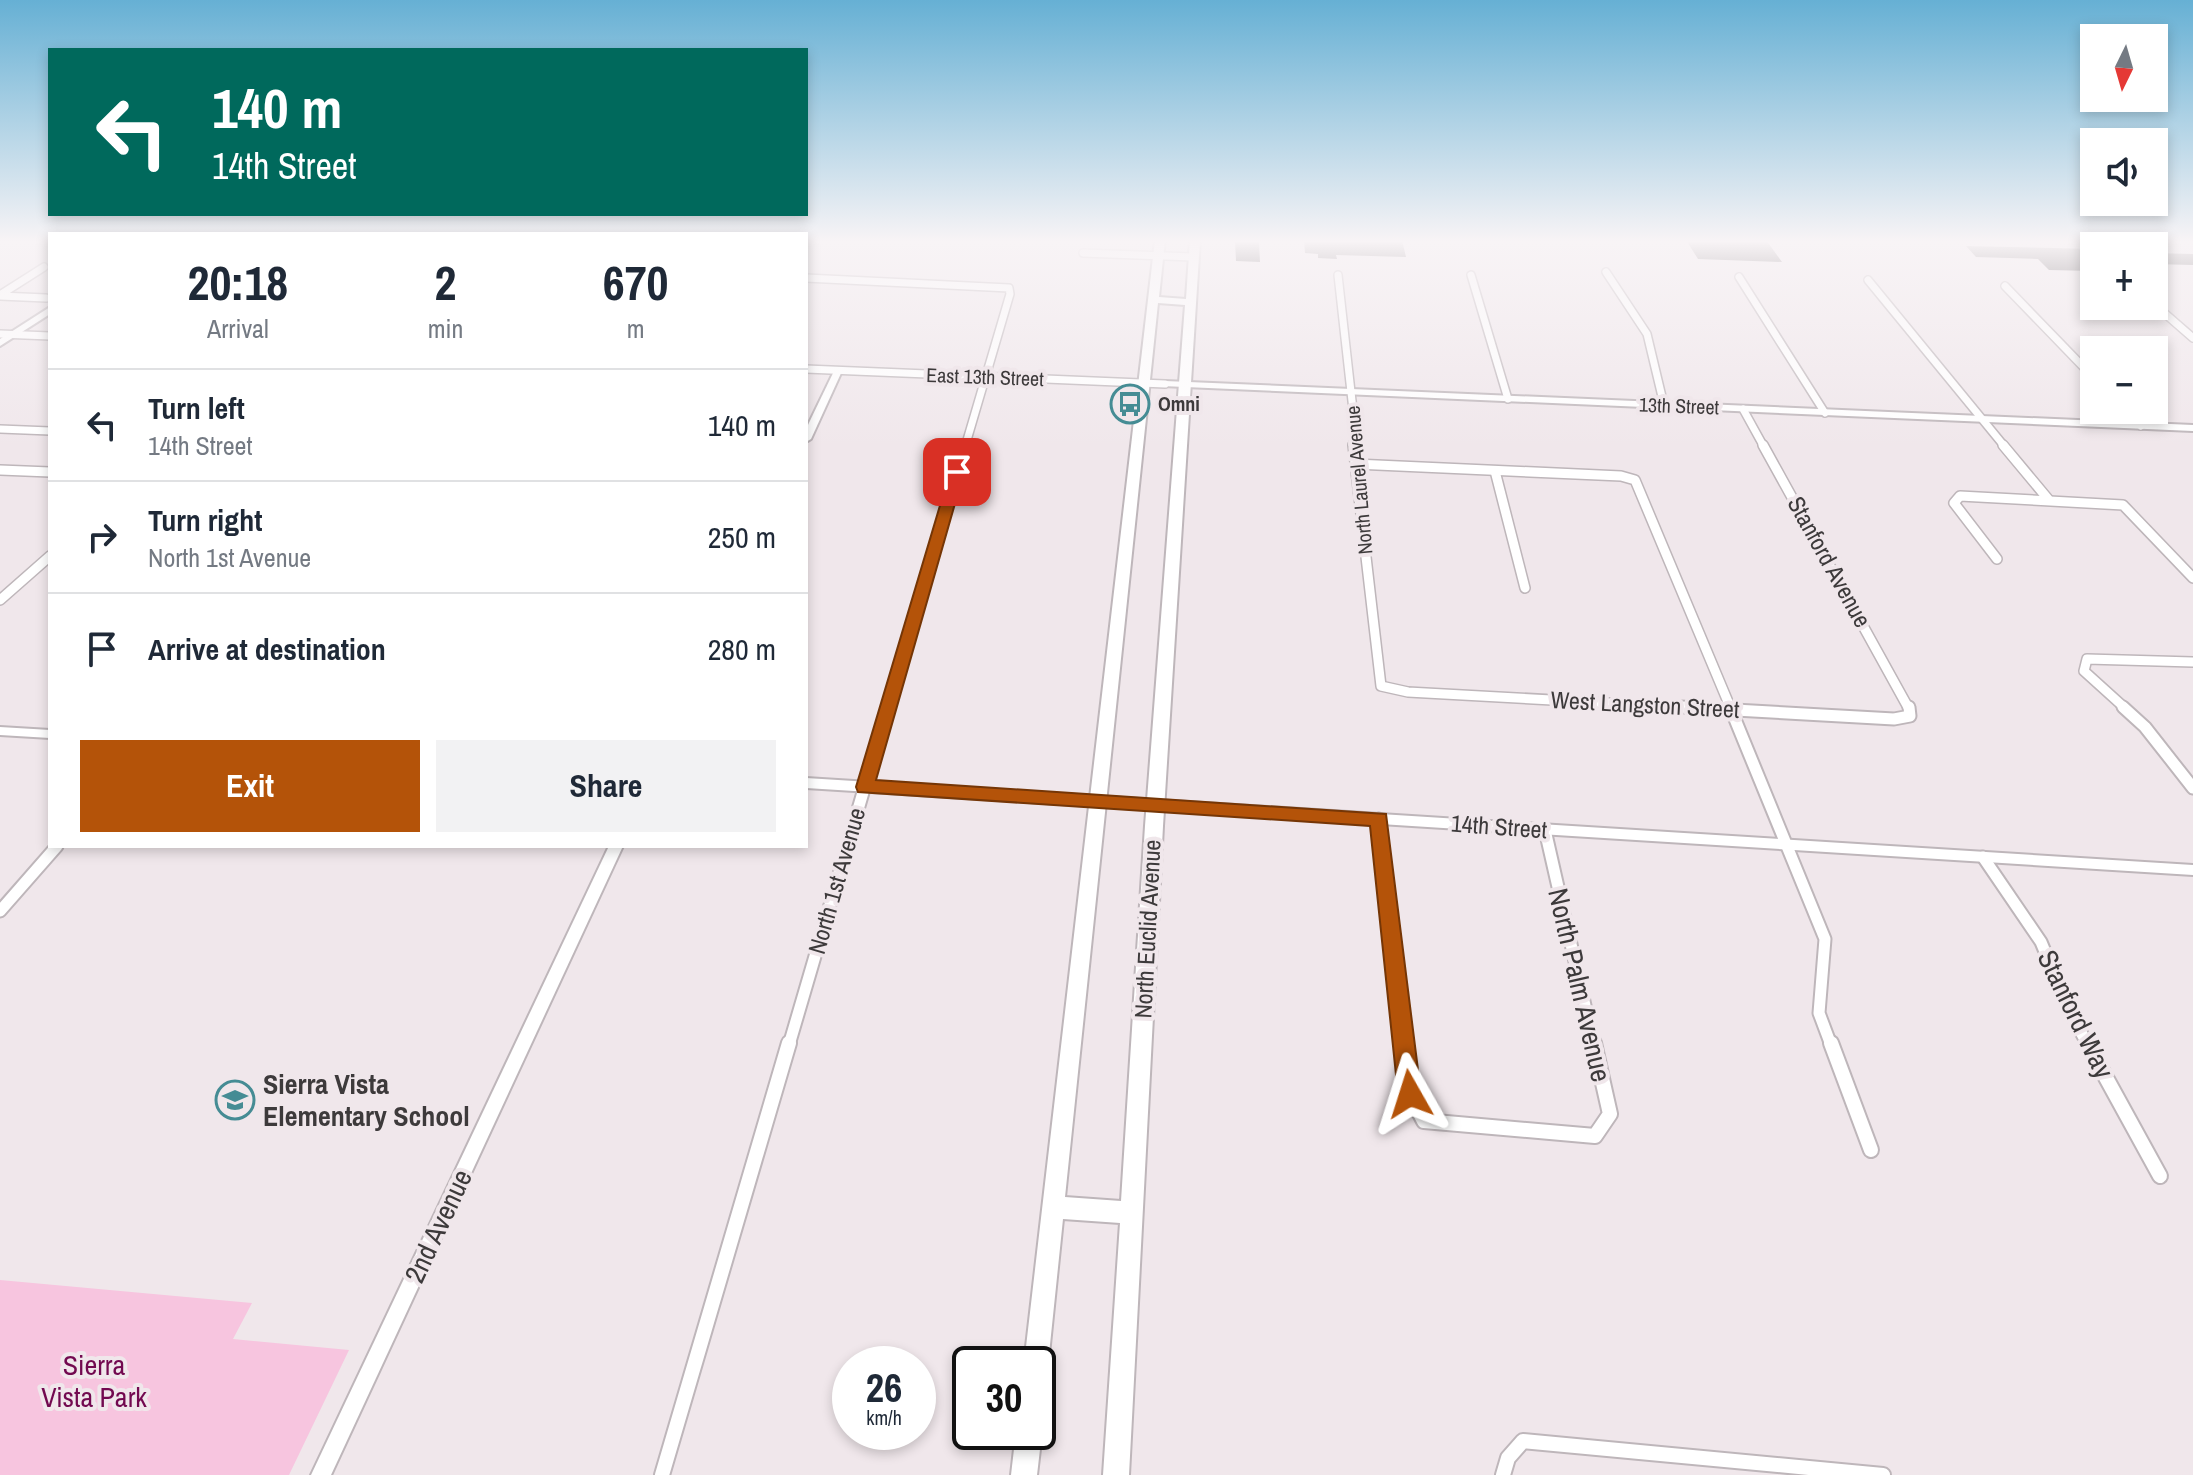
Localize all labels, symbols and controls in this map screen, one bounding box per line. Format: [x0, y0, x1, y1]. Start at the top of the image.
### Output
north arrow [2080, 24, 2168, 112]
map controls [2080, 24, 2168, 424]
text: 140 m [212, 70, 342, 145]
icon: left [80, 80, 184, 184]
button: sound [2080, 128, 2168, 216]
text: 14th Street [212, 142, 356, 190]
button: + [2080, 232, 2168, 320]
text: 20:18 [188, 250, 288, 315]
text: 2 [435, 250, 456, 315]
text: 670 [603, 250, 668, 315]
text: Arrival [207, 311, 269, 346]
text: min [428, 311, 463, 346]
text: m [627, 311, 645, 346]
button: − [2080, 336, 2168, 424]
street label: East 13th Street [926, 361, 1045, 392]
bus stop icon: Omni [1109, 383, 1151, 425]
text: Turn left [148, 388, 245, 428]
place label: Omni [1158, 390, 1200, 417]
street label: 13th Street [1638, 391, 1720, 420]
icon: left [80, 403, 124, 447]
text: 140 m [708, 405, 776, 445]
street label: North Laurel Avenue [1339, 405, 1378, 556]
text: 14th Street [148, 428, 252, 463]
pin [923, 438, 991, 506]
icon: arrive [935, 450, 979, 494]
street label: Stanford Avenue [1781, 490, 1879, 633]
text: Turn right [148, 500, 262, 540]
icon: right [80, 515, 124, 559]
text: 250 m [708, 517, 776, 557]
text: North 1st Avenue [148, 540, 311, 575]
icon: arrive [80, 627, 124, 671]
text: Arrive at destination [148, 629, 386, 669]
text: 280 m [708, 629, 776, 669]
street label: West Langston Street [1550, 683, 1741, 725]
button: Exit [80, 740, 420, 832]
button: Share [436, 740, 776, 832]
street label: North 1st Avenue [800, 804, 872, 958]
street label: 14th Street [1450, 807, 1549, 845]
street label: North Euclid Avenue [1126, 839, 1168, 1019]
street label: North Palm Avenue [1539, 885, 1621, 1085]
street label: Stanford Way [2029, 944, 2124, 1085]
position arrow [1368, 1052, 1452, 1136]
place label: Sierra Vista Elementary School [263, 1065, 470, 1135]
school or university icon: Sierra Vista Elementary School [214, 1079, 256, 1121]
street label: 2nd Avenue [395, 1163, 481, 1289]
park label: Sierra Vista Park [41, 1346, 147, 1416]
speed limit sign: 30 [952, 1346, 1056, 1450]
text: 26 [866, 1361, 902, 1414]
text: km/h [866, 1404, 902, 1431]

